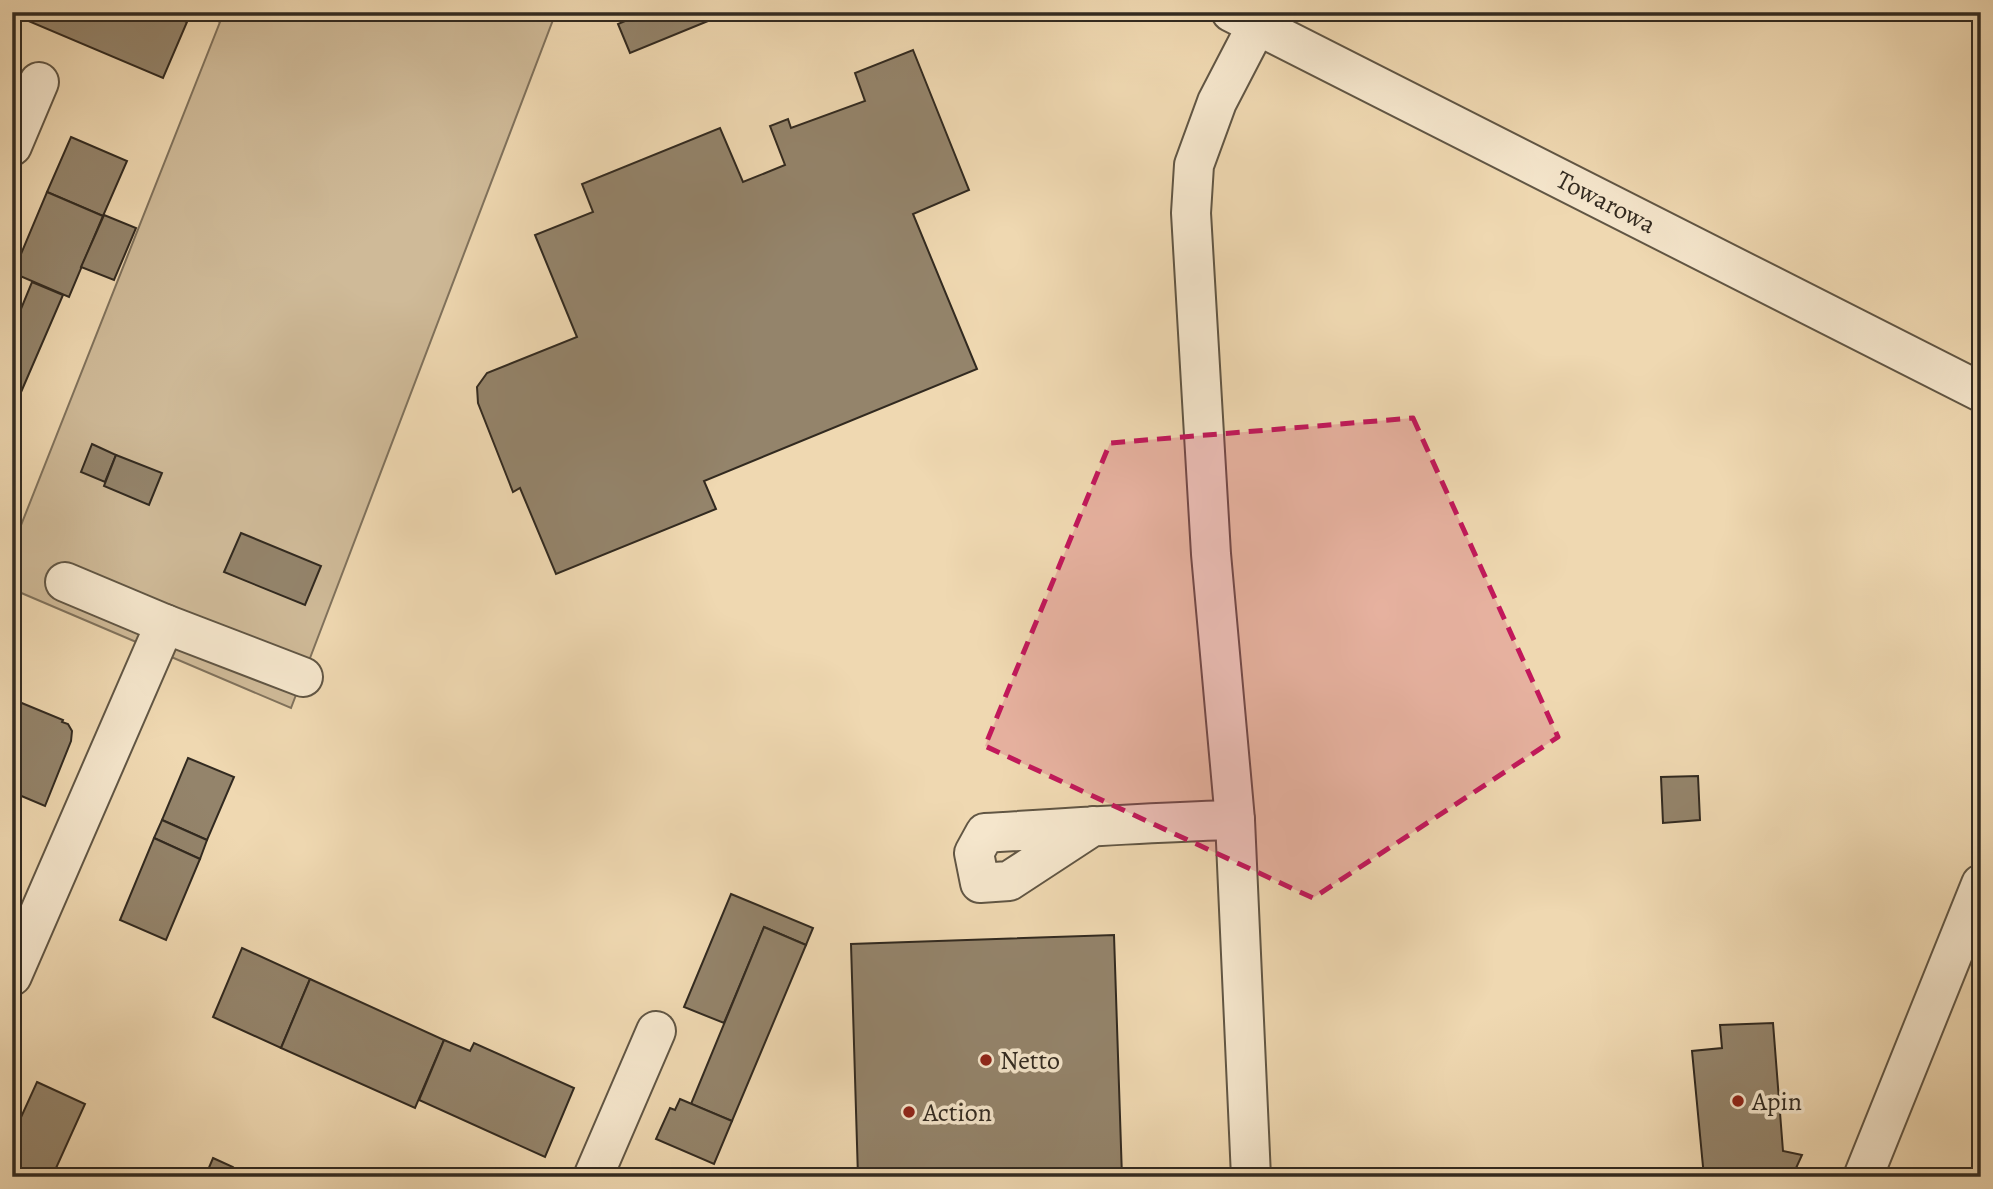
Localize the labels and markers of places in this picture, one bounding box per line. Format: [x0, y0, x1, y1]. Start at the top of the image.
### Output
place label: Netto [1000, 1043, 1060, 1078]
marker: Netto [978, 1052, 994, 1068]
place label: Apin [1751, 1084, 1802, 1119]
marker: Apin [1730, 1093, 1746, 1109]
place label: Action [922, 1095, 992, 1130]
marker: Action [901, 1104, 917, 1120]

